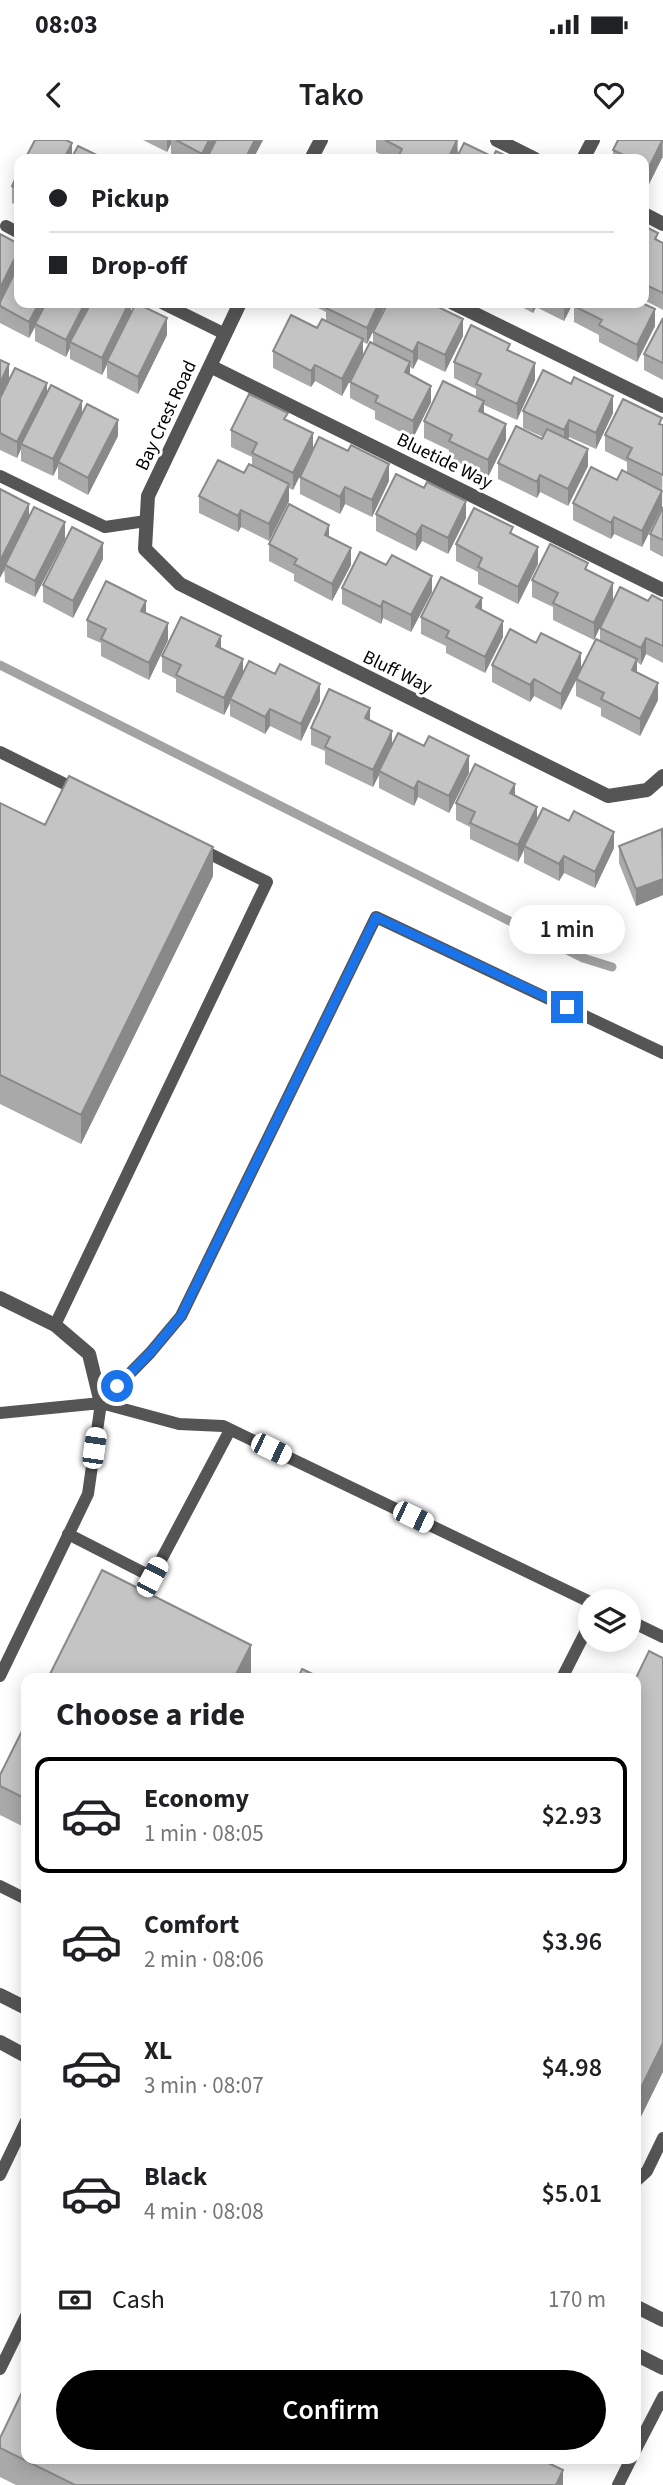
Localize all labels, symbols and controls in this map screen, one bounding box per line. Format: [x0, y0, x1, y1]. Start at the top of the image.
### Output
text: 08:03 [35, 6, 98, 43]
text: Tako [299, 72, 364, 118]
icon: back [35, 76, 73, 114]
icon: heart [590, 76, 628, 114]
text: Pickup [91, 180, 169, 217]
text: Drop-off [91, 247, 187, 284]
street label: Bay Crest Road [129, 356, 204, 475]
street label: Bluetide Way [392, 427, 497, 496]
street label: Bluff Way [358, 644, 437, 701]
callout: 1 min [509, 906, 625, 954]
text: 1 min [540, 913, 594, 946]
route end [551, 991, 583, 1023]
route start [101, 1370, 133, 1402]
car [81, 1426, 108, 1470]
car [248, 1430, 295, 1468]
car [390, 1498, 437, 1536]
car [133, 1554, 172, 1600]
map controls [578, 1589, 641, 1652]
button: layers [578, 1589, 641, 1652]
text: Choose a ride [56, 1692, 245, 1738]
text: Economy [144, 1780, 249, 1817]
icon: car [60, 1784, 123, 1847]
text: $2.93 [541, 1797, 602, 1834]
text: 1 min · 08:05 [144, 1817, 264, 1850]
text: Comfort [144, 1906, 239, 1943]
icon: car [60, 1910, 123, 1973]
text: $3.96 [541, 1923, 602, 1960]
text: 2 min · 08:06 [144, 1943, 264, 1976]
text: XL [144, 2032, 172, 2069]
icon: car [60, 2036, 123, 2099]
text: $4.98 [541, 2049, 602, 2086]
text: 3 min · 08:07 [144, 2069, 264, 2102]
text: Black [144, 2158, 207, 2195]
icon: car [60, 2162, 123, 2225]
text: $5.01 [541, 2175, 602, 2212]
text: 4 min · 08:08 [144, 2195, 264, 2228]
icon: cash [56, 2281, 94, 2319]
text: Cash [112, 2281, 165, 2318]
text: 170 m [548, 2283, 606, 2316]
button: Confirm [56, 2370, 606, 2450]

